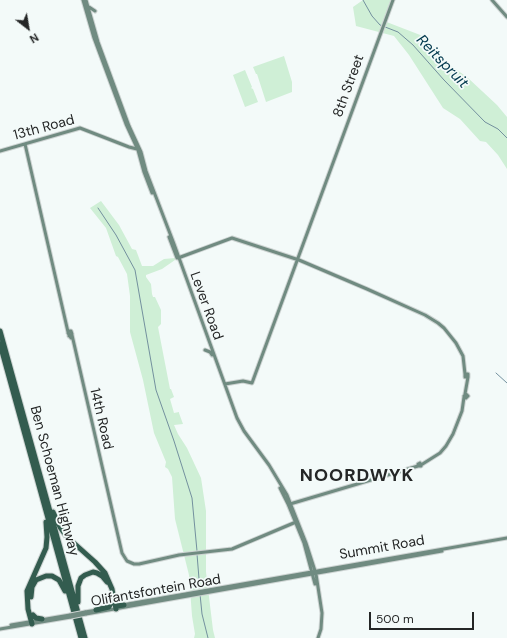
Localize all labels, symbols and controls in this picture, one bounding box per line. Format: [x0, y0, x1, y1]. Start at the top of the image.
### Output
north arrow [8, 8, 48, 48]
text: N [27, 30, 41, 46]
water label: Reitspruit [412, 32, 472, 92]
street label: 8th Street [330, 52, 368, 120]
street label: 13th Road [12, 112, 76, 144]
street label: Lever Road [186, 270, 226, 342]
street label: 14th Road [86, 387, 116, 451]
street label: Ben Schoeman Highway [26, 404, 82, 558]
district label: NOORDWYK [300, 465, 414, 487]
street label: Summit Road [338, 532, 426, 564]
street label: Olifantsfontein Road [90, 571, 222, 611]
scale bar [371, 604, 476, 630]
text: 500 m [376, 611, 414, 627]

